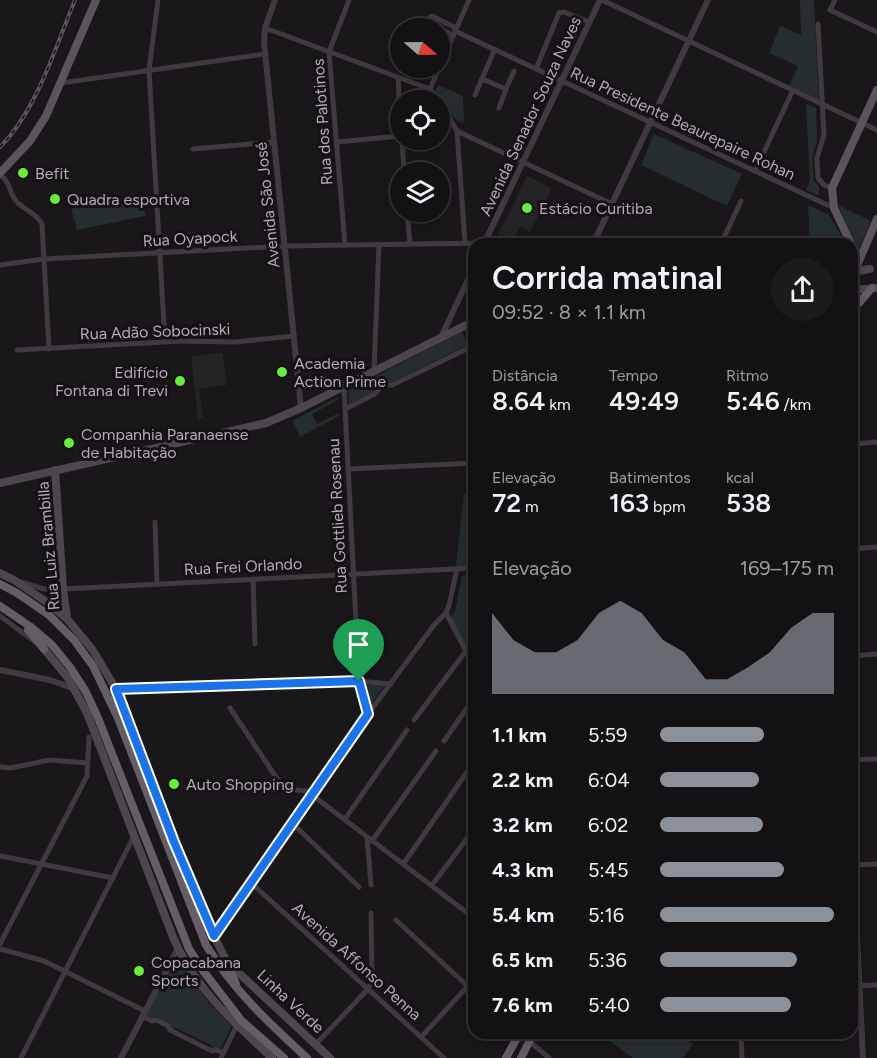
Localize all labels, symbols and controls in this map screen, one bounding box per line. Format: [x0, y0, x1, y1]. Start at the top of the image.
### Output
street label: Avenida Senador Souza Naves [476, 13, 585, 219]
north arrow [390, 18, 450, 78]
map controls [390, 18, 450, 222]
street label: Rua dos Palotinos [309, 58, 336, 186]
street label: Rua Presidente Beaurepaire Rohan [567, 63, 798, 184]
button: locate [390, 90, 450, 150]
street label: Avenida São José [251, 141, 284, 269]
button: layers [390, 162, 450, 222]
place label: Befit [35, 164, 69, 183]
marker: Befit [16, 166, 30, 180]
place label: Quadra esportiva [67, 190, 190, 209]
marker: Quadra esportiva [48, 192, 62, 206]
place label: Estácio Curitiba [539, 199, 653, 218]
marker: Estácio Curitiba [520, 201, 534, 215]
street label: Rua Oyapock [142, 227, 238, 250]
text: Corrida matinal [492, 258, 723, 297]
button: share [771, 258, 834, 321]
text: 09:52 · 8 × 1.1 km [492, 300, 646, 324]
street label: Rua Adão Sobocinski [79, 319, 231, 344]
place label: Academia Action Prime [294, 354, 386, 391]
place label: Edifício Fontana di Trevi [55, 363, 168, 400]
marker: Academia Action Prime [275, 365, 289, 379]
text: Distância [492, 366, 558, 385]
text: Tempo [609, 366, 658, 385]
text: Ritmo [726, 366, 769, 385]
marker: Edifício Fontana di Trevi [173, 374, 187, 388]
text: 8.64 [492, 385, 545, 417]
text: 49:49 [609, 385, 679, 417]
text: 5:46 [726, 385, 780, 417]
text: km [545, 395, 571, 414]
text: /km [780, 395, 811, 414]
place label: Companhia Paranaense de Habitação [81, 425, 249, 462]
marker: Companhia Paranaense de Habitação [62, 436, 76, 450]
street label: Rua Gottlieb Rosenau [324, 438, 351, 594]
text: Elevação [492, 468, 556, 487]
text: Batimentos [609, 468, 691, 487]
text: kcal [726, 468, 754, 487]
street label: Rua Luiz Brambilla [33, 481, 64, 611]
text: 72 [492, 487, 521, 519]
text: 163 [609, 487, 649, 519]
text: 538 [726, 487, 771, 519]
text: m [521, 497, 539, 516]
text: bpm [649, 497, 686, 516]
street label: Rua Frei Orlando [183, 554, 303, 579]
text: Elevação [492, 556, 572, 580]
text: 169–175 m [740, 556, 834, 580]
pin [333, 619, 384, 681]
icon: arrive [342, 628, 375, 661]
text: 1.1 km [492, 723, 547, 747]
text: 5:59 [588, 723, 627, 747]
text: 2.2 km [492, 768, 553, 792]
text: 6:04 [588, 768, 630, 792]
place label: Auto Shopping [186, 775, 294, 794]
marker: Auto Shopping [167, 777, 181, 791]
text: 3.2 km [492, 813, 553, 837]
text: 6:02 [588, 813, 628, 837]
text: 4.3 km [492, 858, 554, 882]
text: 5:45 [588, 858, 628, 882]
street label: Avenida Affonso Penna [288, 898, 425, 1024]
text: 5.4 km [492, 903, 554, 927]
text: 5:16 [588, 903, 624, 927]
text: 6.5 km [492, 948, 553, 972]
text: 5:36 [588, 948, 627, 972]
place label: Copacabana Sports [151, 953, 241, 990]
marker: Copacabana Sports [132, 964, 146, 978]
street label: Linha Verde [253, 966, 328, 1037]
text: 7.6 km [492, 993, 553, 1017]
text: 5:40 [588, 993, 630, 1017]

